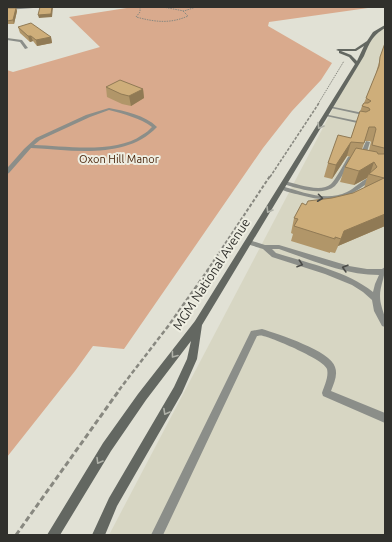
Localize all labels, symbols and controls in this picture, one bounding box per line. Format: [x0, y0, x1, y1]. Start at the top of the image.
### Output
one-way arrow [317, 122, 324, 129]
park label: Oxon Hill Manor [79, 153, 160, 165]
one-way arrow [317, 193, 323, 202]
one-way arrow [266, 206, 273, 213]
street label: MGM National Avenue [170, 216, 252, 332]
one-way arrow [296, 259, 303, 267]
one-way arrow [342, 264, 348, 272]
one-way arrow [172, 350, 179, 357]
one-way arrow [164, 408, 171, 415]
one-way arrow [96, 457, 103, 464]

